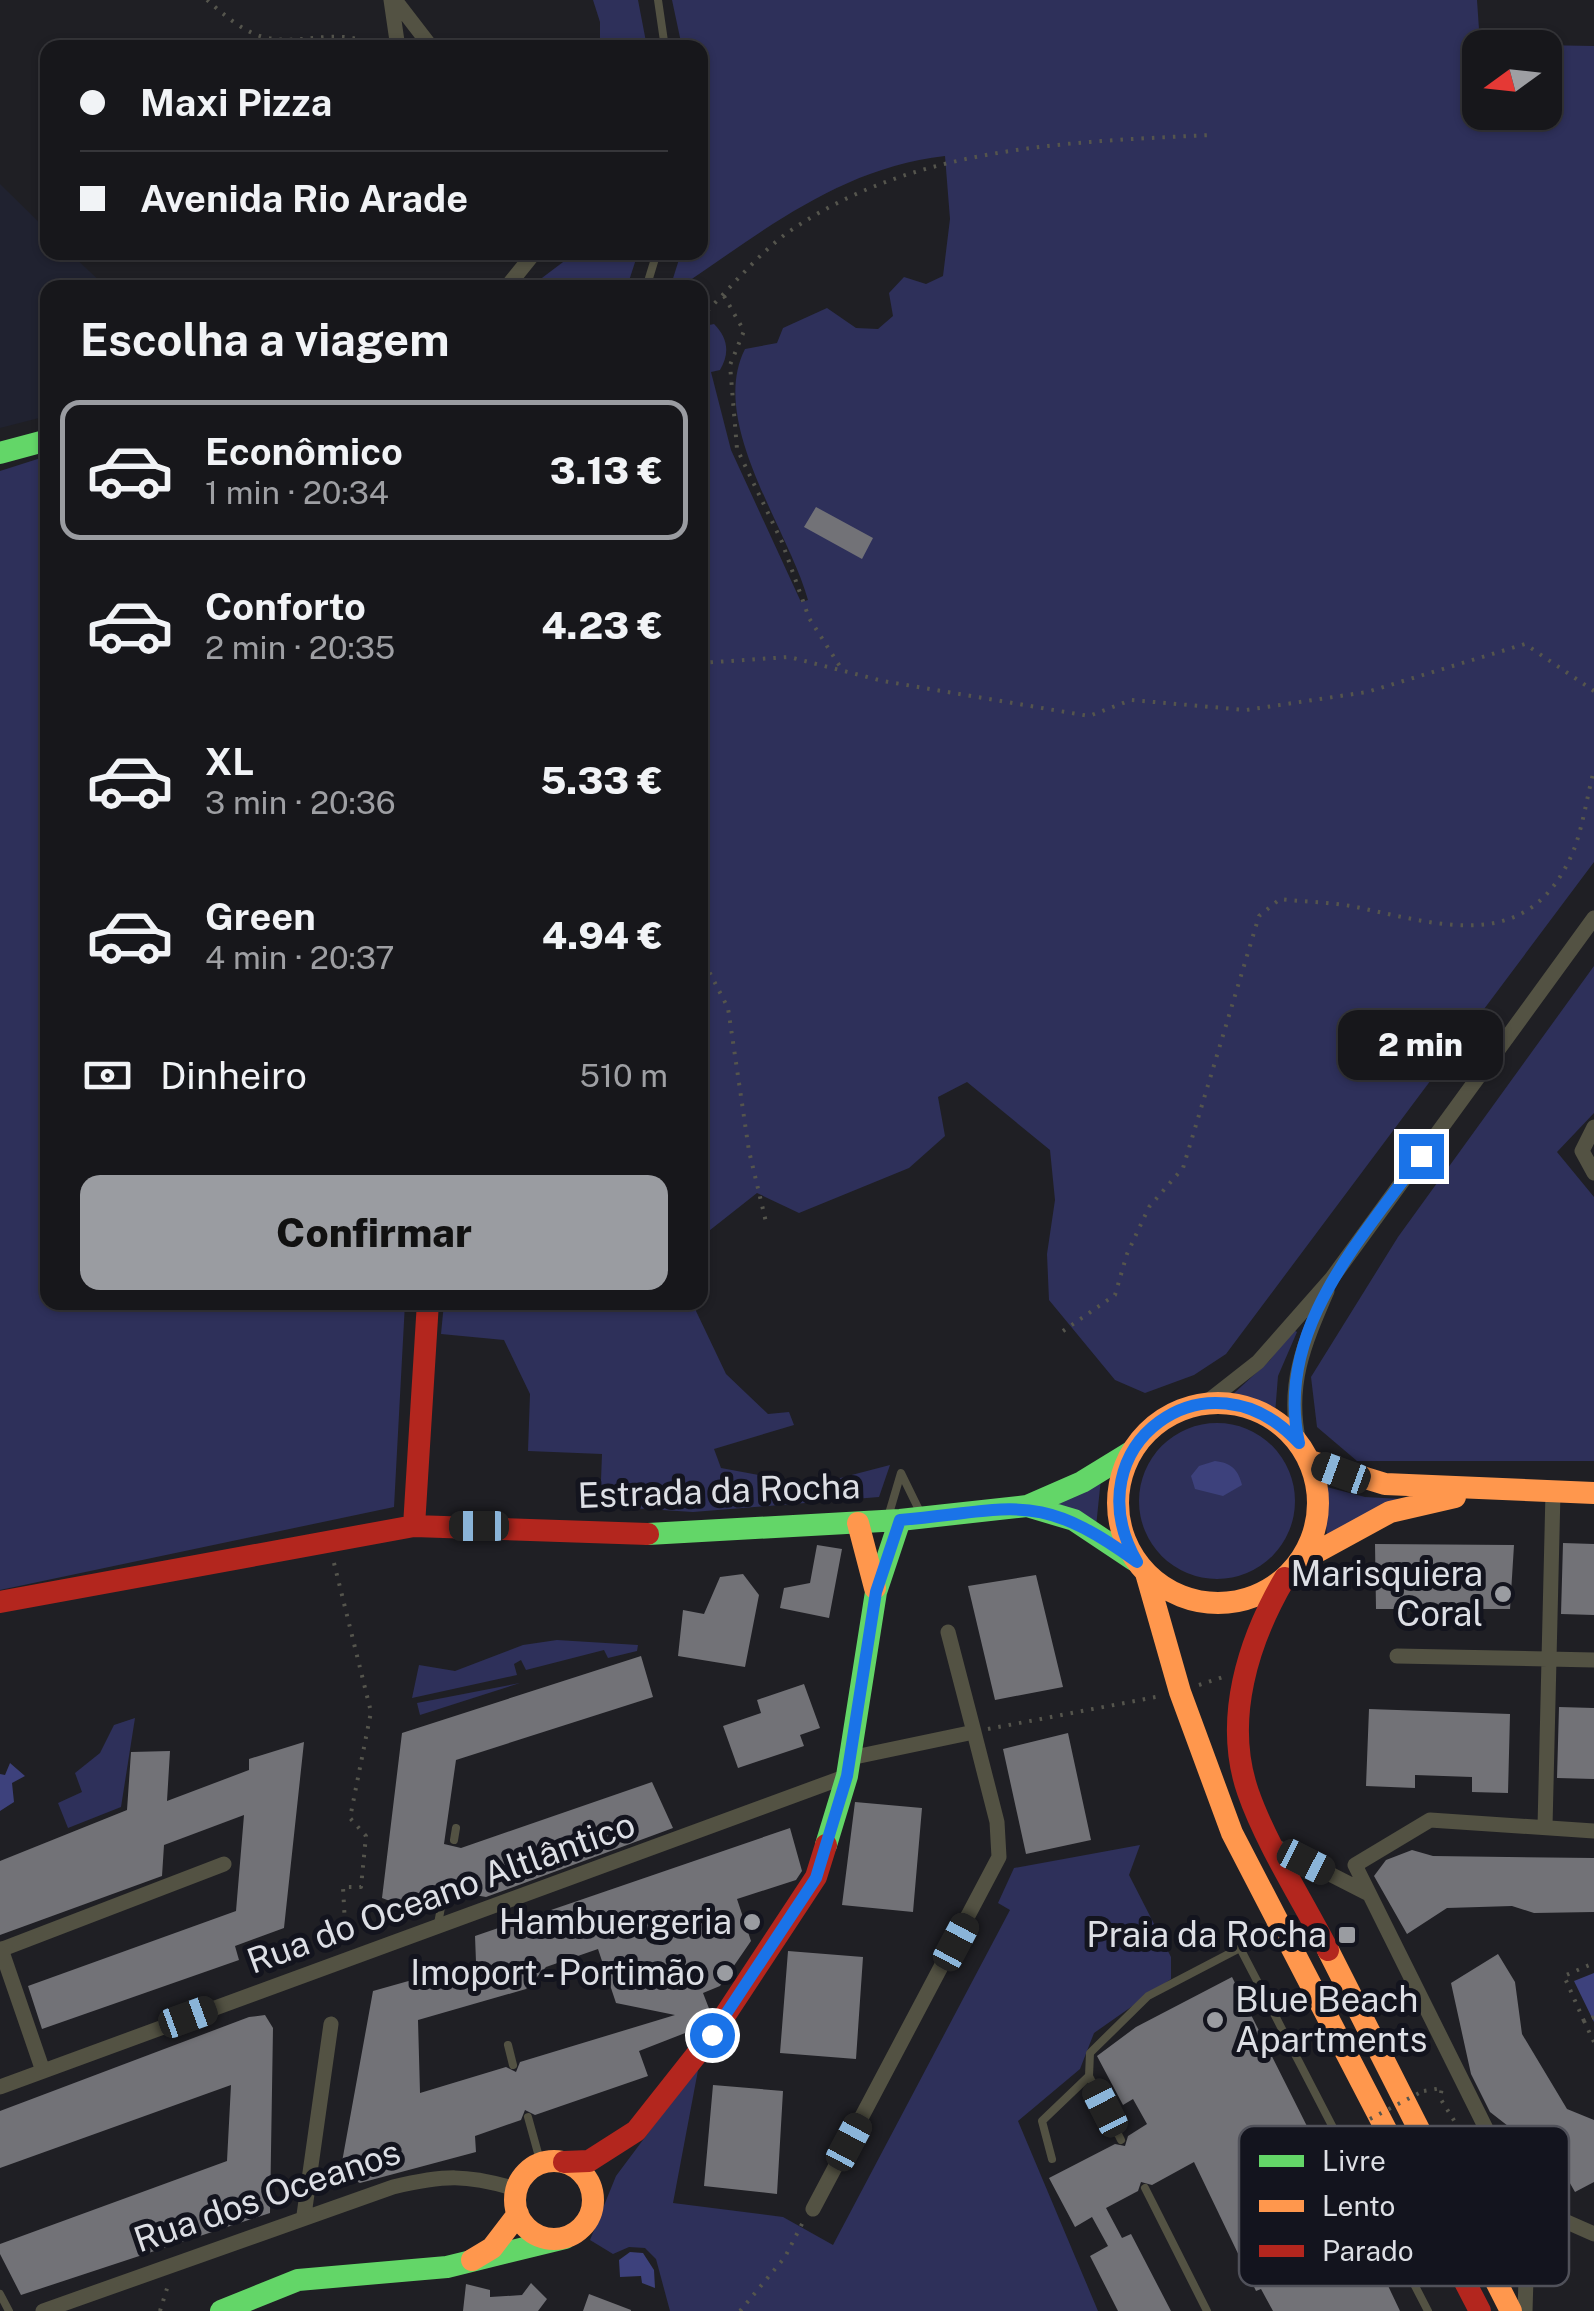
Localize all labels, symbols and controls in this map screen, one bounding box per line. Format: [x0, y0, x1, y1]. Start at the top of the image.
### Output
north arrow [1462, 30, 1562, 130]
map controls [1462, 30, 1562, 130]
text: Maxi Pizza [140, 80, 332, 125]
text: Avenida Rio Arade [140, 176, 468, 221]
text: Escolha a viagem [80, 313, 450, 366]
icon: car [85, 425, 175, 515]
text: Econômico [205, 429, 403, 474]
text: 3.13 € [550, 448, 663, 493]
text: 1 min · 20:34 [205, 474, 389, 511]
icon: car [85, 580, 175, 670]
text: Conforto [205, 584, 366, 629]
text: 4.23 € [541, 603, 663, 648]
text: 2 min · 20:35 [205, 629, 395, 666]
icon: car [85, 735, 175, 825]
text: XL [205, 739, 254, 784]
text: 5.33 € [540, 758, 663, 803]
text: 3 min · 20:36 [205, 784, 396, 821]
icon: car [85, 890, 175, 980]
text: Green [205, 894, 316, 939]
text: 4.94 € [542, 913, 663, 958]
text: 4 min · 20:37 [205, 939, 395, 976]
callout: 2 min [1338, 1011, 1504, 1081]
text: 2 min [1378, 1026, 1463, 1063]
icon: cash [80, 1048, 135, 1103]
text: Dinheiro [160, 1053, 307, 1098]
text: 510 m [579, 1057, 668, 1094]
route end [1399, 1134, 1444, 1179]
button: Confirmar [80, 1175, 668, 1290]
car [1308, 1449, 1374, 1497]
street label: Estrada da Rocha [577, 1465, 861, 1516]
car [449, 1511, 509, 1541]
place label: Marisquiera Coral [1290, 1553, 1483, 1634]
marker: Marisquiera Coral [1492, 1583, 1514, 1605]
street label: Rua do Oceano Altlântico [241, 1803, 640, 1982]
car [1272, 1835, 1340, 1889]
place label: Hambuergeria [499, 1901, 732, 1942]
car [929, 1908, 983, 1976]
marker: Hambuergeria [741, 1911, 763, 1933]
place label: Praia da Rocha [1086, 1914, 1327, 1955]
marker: Praia da Rocha [1336, 1924, 1358, 1946]
place label: Imoport - Portimão [410, 1952, 705, 1993]
marker: Imoport - Portimão [714, 1962, 736, 1984]
place label: Blue Beach Apartments [1235, 1979, 1427, 2060]
car [155, 1993, 221, 2041]
marker: Blue Beach Apartments [1204, 2009, 1226, 2031]
route start [690, 2013, 735, 2058]
car [1078, 2074, 1132, 2142]
car [822, 2108, 876, 2176]
legend [1239, 2126, 1569, 2286]
street label: Rua dos Oceanos [128, 2131, 405, 2260]
text: Livre [1322, 2144, 1386, 2177]
text: Lento [1322, 2189, 1395, 2222]
text: Parado [1322, 2234, 1414, 2267]

